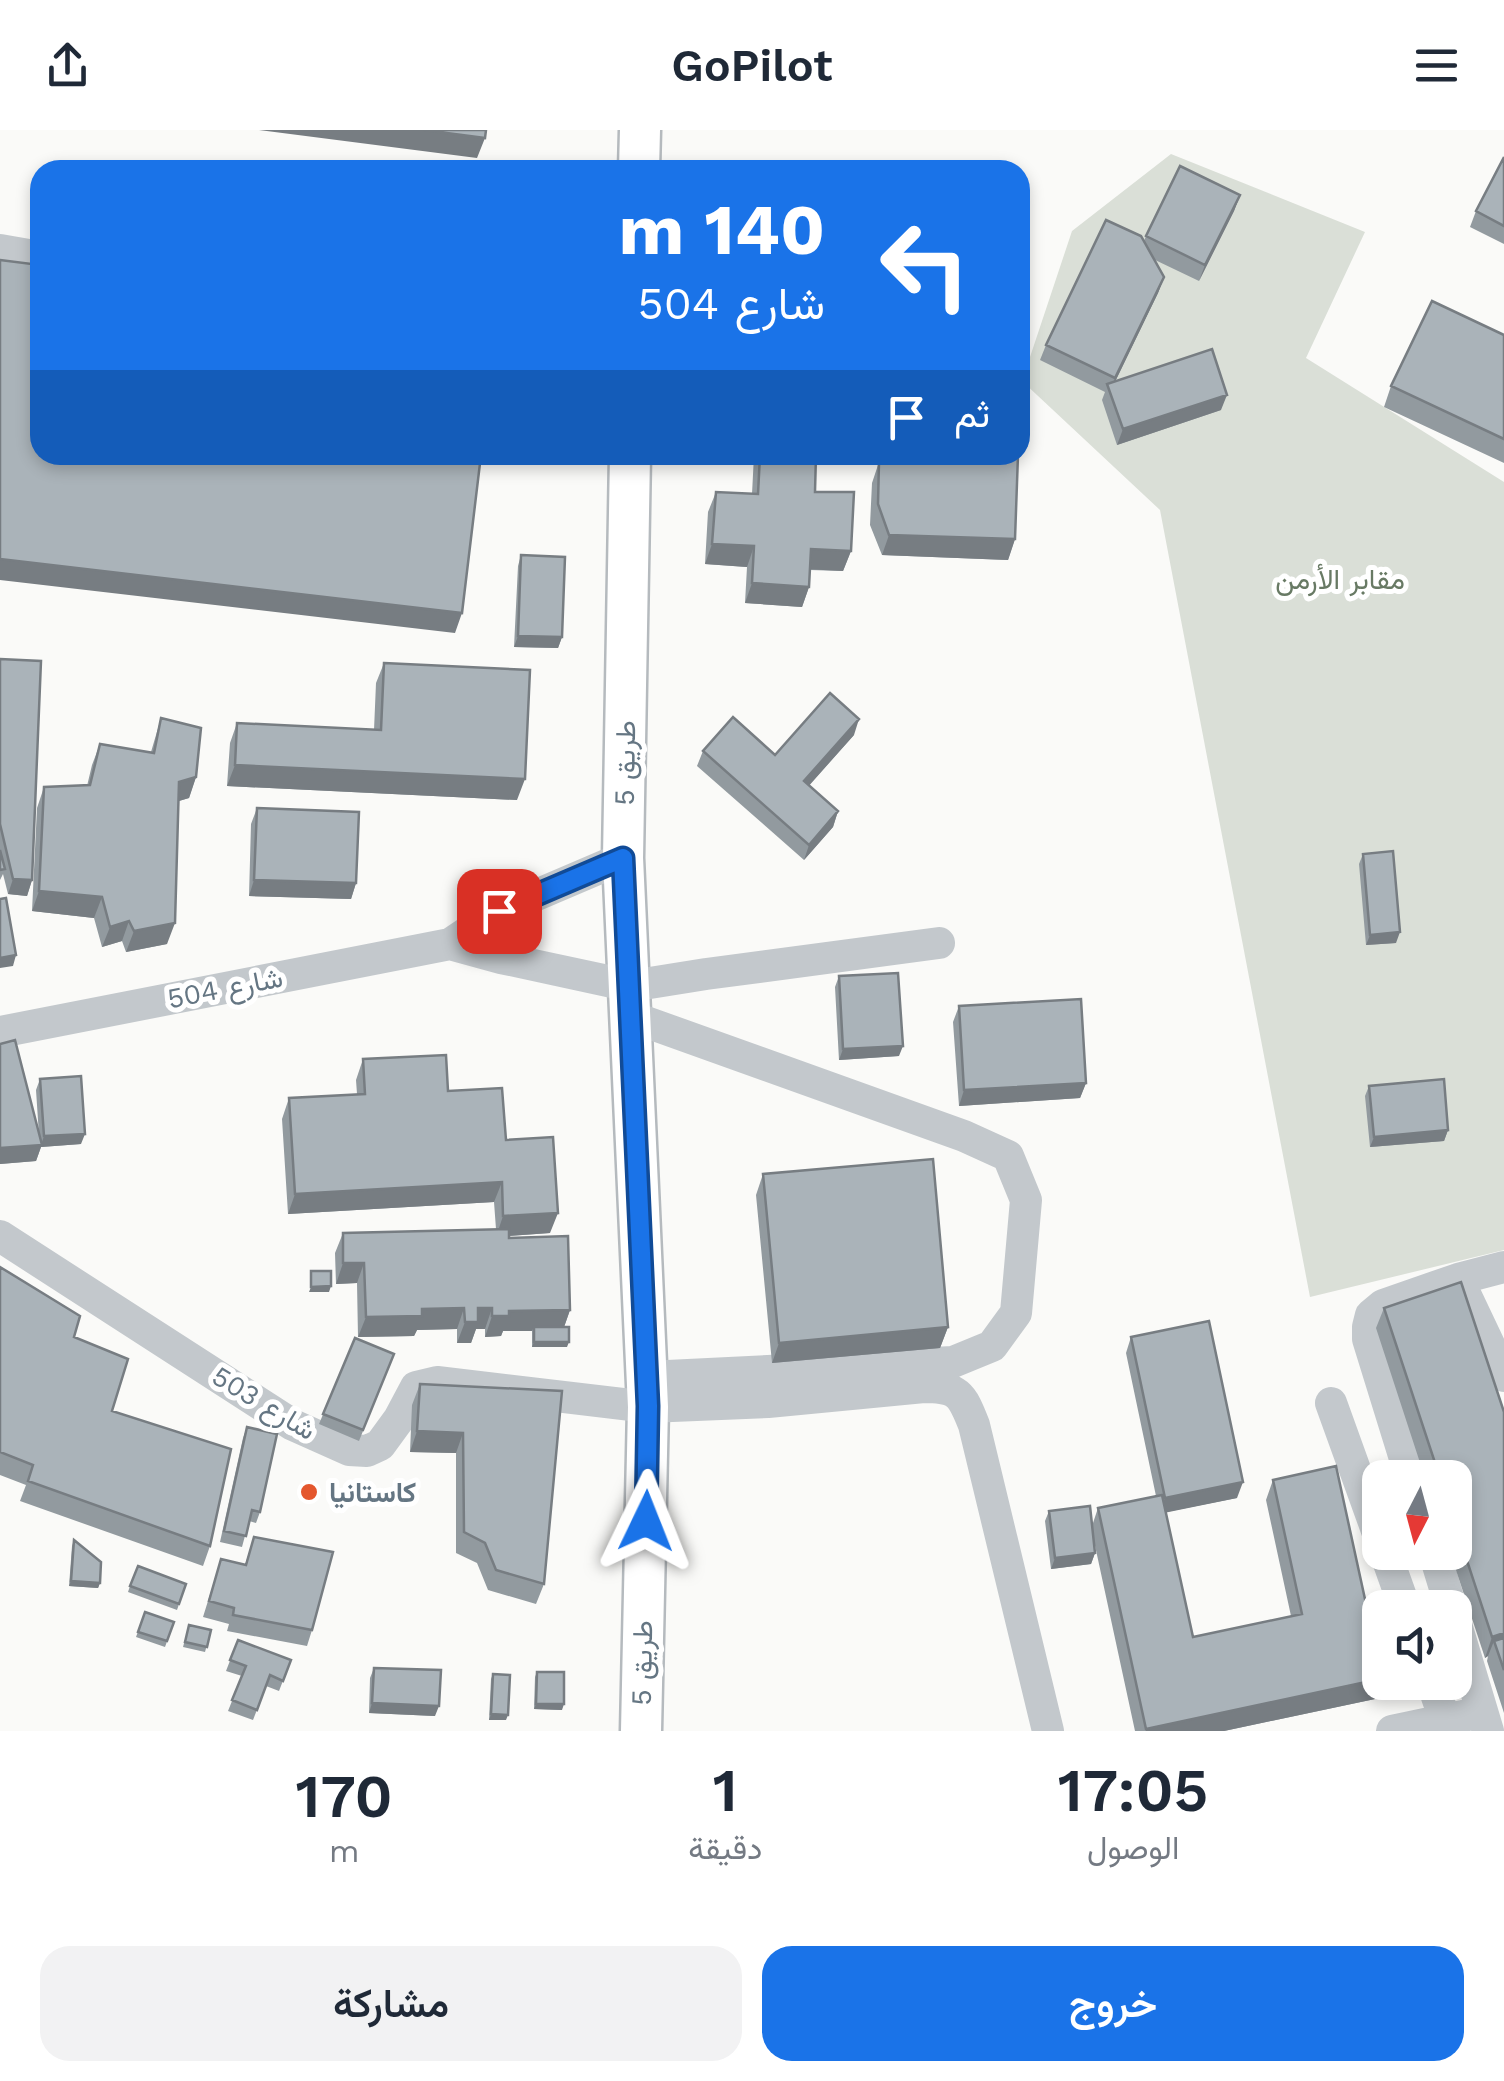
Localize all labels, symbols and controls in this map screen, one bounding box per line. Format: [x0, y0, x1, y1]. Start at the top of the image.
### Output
icon: share [40, 38, 95, 93]
icon: menu [1409, 38, 1464, 93]
text: GoPilot [671, 39, 833, 92]
text: 140 m [619, 189, 825, 271]
icon: left [860, 200, 990, 330]
text: شارع 504 [637, 277, 825, 330]
icon: arrive [879, 390, 934, 445]
text: ثم [954, 392, 990, 436]
park label: مقابر الأرمن [1275, 563, 1405, 597]
street label: طريق 5 [608, 720, 643, 806]
pin [457, 869, 542, 954]
icon: arrive [472, 884, 527, 939]
street label: شارع 504 [165, 961, 286, 1017]
street label: شارع 503 [205, 1359, 322, 1449]
north arrow [1362, 1460, 1472, 1570]
map controls [1362, 1460, 1472, 1700]
position arrow [594, 1469, 698, 1573]
place label: كاستانيا [329, 1476, 416, 1509]
marker: كاستانيا [298, 1481, 320, 1503]
button: sound [1362, 1590, 1472, 1700]
street label: طريق 5 [625, 1620, 660, 1706]
text: 1 [713, 1755, 738, 1826]
text: 17:05 [1058, 1755, 1208, 1826]
text: 170 [296, 1761, 393, 1832]
text: دقيقة [688, 1829, 762, 1867]
text: الوصول [1087, 1829, 1179, 1867]
text: m [329, 1832, 359, 1870]
button: مشاركة [40, 1946, 742, 2061]
button: خروج [762, 1946, 1464, 2061]

